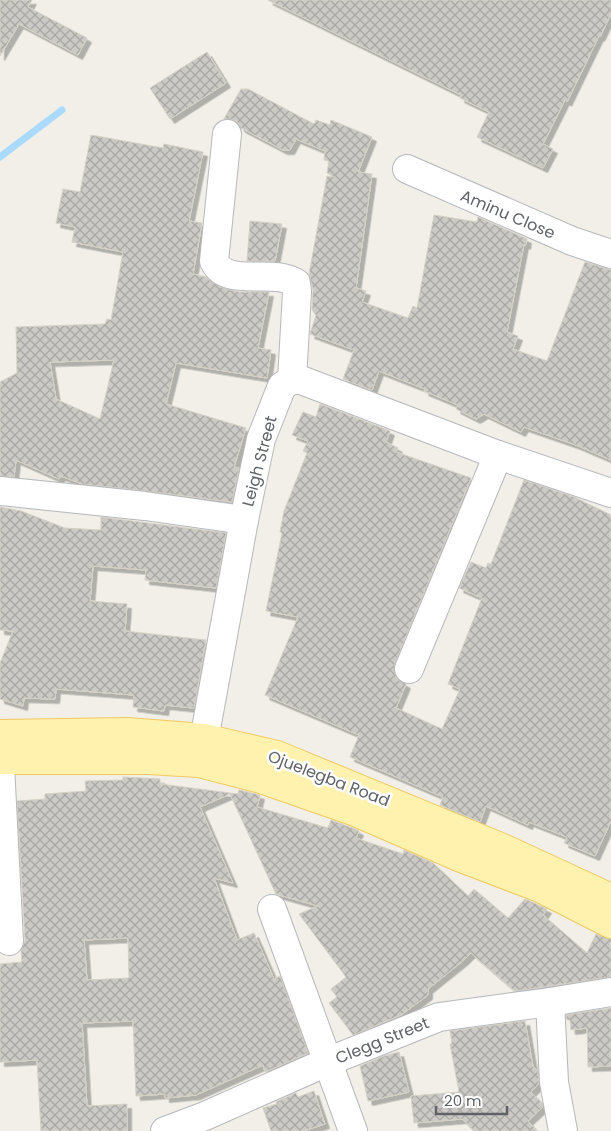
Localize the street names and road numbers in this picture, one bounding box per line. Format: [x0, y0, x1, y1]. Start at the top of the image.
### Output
street label: Aminu Close [457, 184, 559, 245]
street label: Leigh Street [236, 413, 283, 509]
street label: Ojuelegba Road [265, 745, 393, 812]
street label: Clegg Street [332, 1011, 433, 1070]

